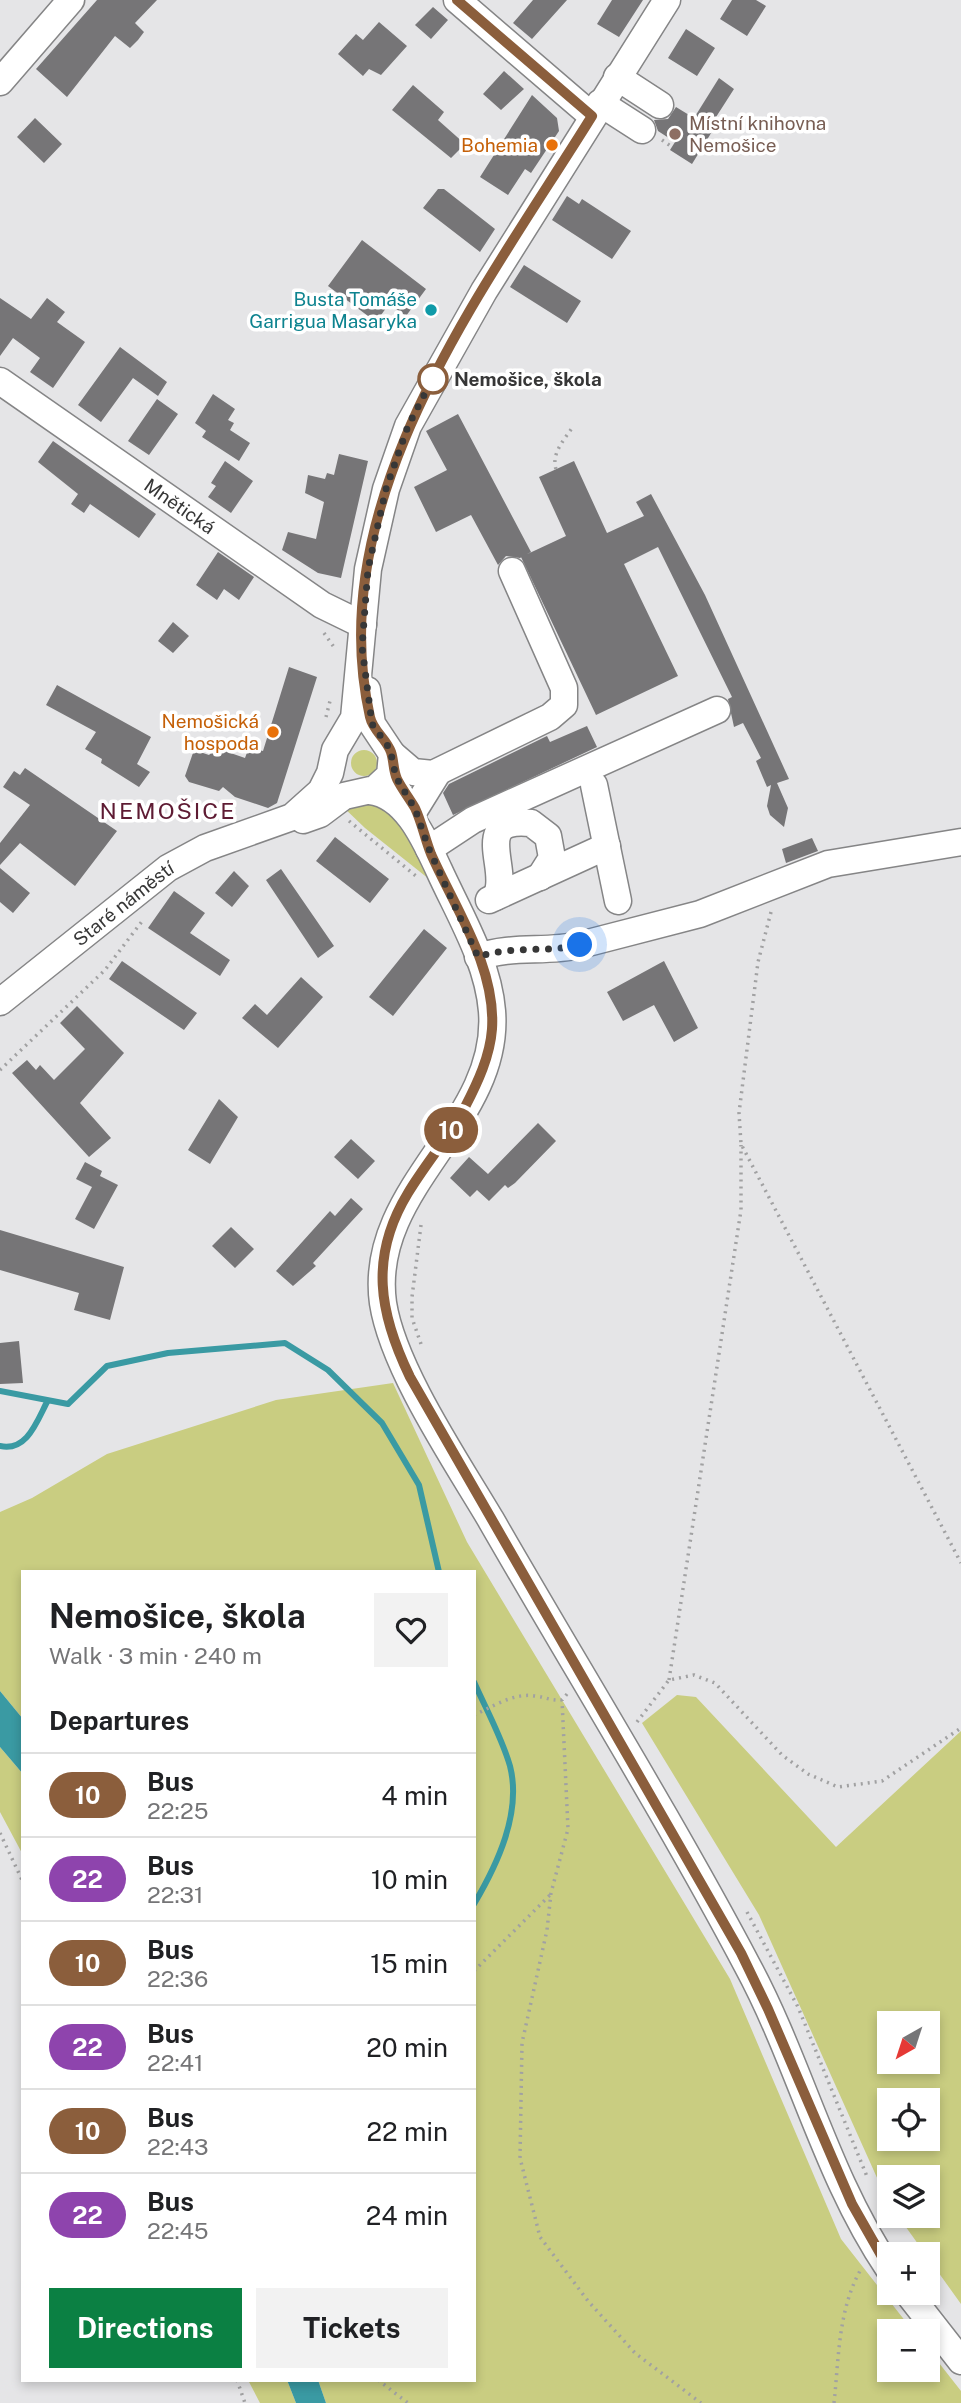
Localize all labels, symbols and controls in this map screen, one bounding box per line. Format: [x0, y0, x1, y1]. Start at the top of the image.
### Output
place label: Místní knihovna Nemošice [689, 112, 826, 156]
marker: Místní knihovna Nemošice [667, 126, 683, 142]
place label: Bohemia [461, 134, 538, 156]
marker: Bohemia [544, 137, 560, 153]
place label: Busta Tomáše Garrigua Masaryka [249, 288, 417, 332]
marker: Busta Tomáše Garrigua Masaryka [423, 302, 439, 318]
marker: Nemošice, škola [418, 364, 448, 394]
place label: Nemošice, škola [454, 368, 602, 390]
street label: Mnětická [140, 474, 219, 538]
place label: Nemošická hospoda [161, 710, 259, 754]
marker: Nemošická hospoda [265, 724, 281, 740]
district label: NEMOŠICE [100, 797, 236, 824]
street label: Staré náměstí [69, 856, 178, 950]
your location [562, 927, 597, 962]
line badge: 10 [420, 1107, 482, 1153]
text: 10 [438, 1116, 464, 1144]
button: heart [374, 1593, 448, 1667]
text: Nemošice, škola [49, 1597, 306, 1635]
text: Walk · 3 min · 240 m [49, 1642, 262, 1669]
text: Departures [49, 1705, 189, 1736]
text: Bus [147, 1766, 194, 1797]
text: 4 min [381, 1780, 448, 1811]
text: 10 [75, 1781, 100, 1809]
text: 22:25 [147, 1797, 209, 1824]
text: Bus [147, 1850, 194, 1881]
text: 10 min [371, 1864, 448, 1895]
text: 22 [72, 1865, 103, 1893]
text: 22:31 [147, 1881, 203, 1908]
text: Bus [147, 1934, 194, 1965]
text: 15 min [370, 1948, 448, 1979]
text: 10 [75, 1949, 100, 1977]
text: 22:36 [147, 1965, 208, 1992]
north arrow [877, 2011, 940, 2074]
map controls [877, 2011, 940, 2382]
text: Bus [147, 2018, 194, 2049]
text: 20 min [366, 2032, 448, 2063]
text: 22 [72, 2033, 103, 2061]
text: 22:41 [147, 2049, 203, 2076]
button: locate [877, 2088, 940, 2151]
text: Bus [147, 2102, 194, 2133]
text: 22 min [367, 2116, 448, 2147]
text: 10 [75, 2117, 100, 2145]
text: 22:43 [147, 2133, 208, 2160]
button: layers [877, 2165, 940, 2228]
text: Bus [147, 2186, 194, 2217]
text: 24 min [366, 2200, 448, 2231]
text: 22 [72, 2201, 103, 2229]
text: 22:45 [147, 2217, 208, 2244]
button: + [877, 2242, 940, 2305]
button: Directions [49, 2288, 242, 2368]
button: Tickets [256, 2288, 448, 2368]
button: − [877, 2319, 940, 2382]

